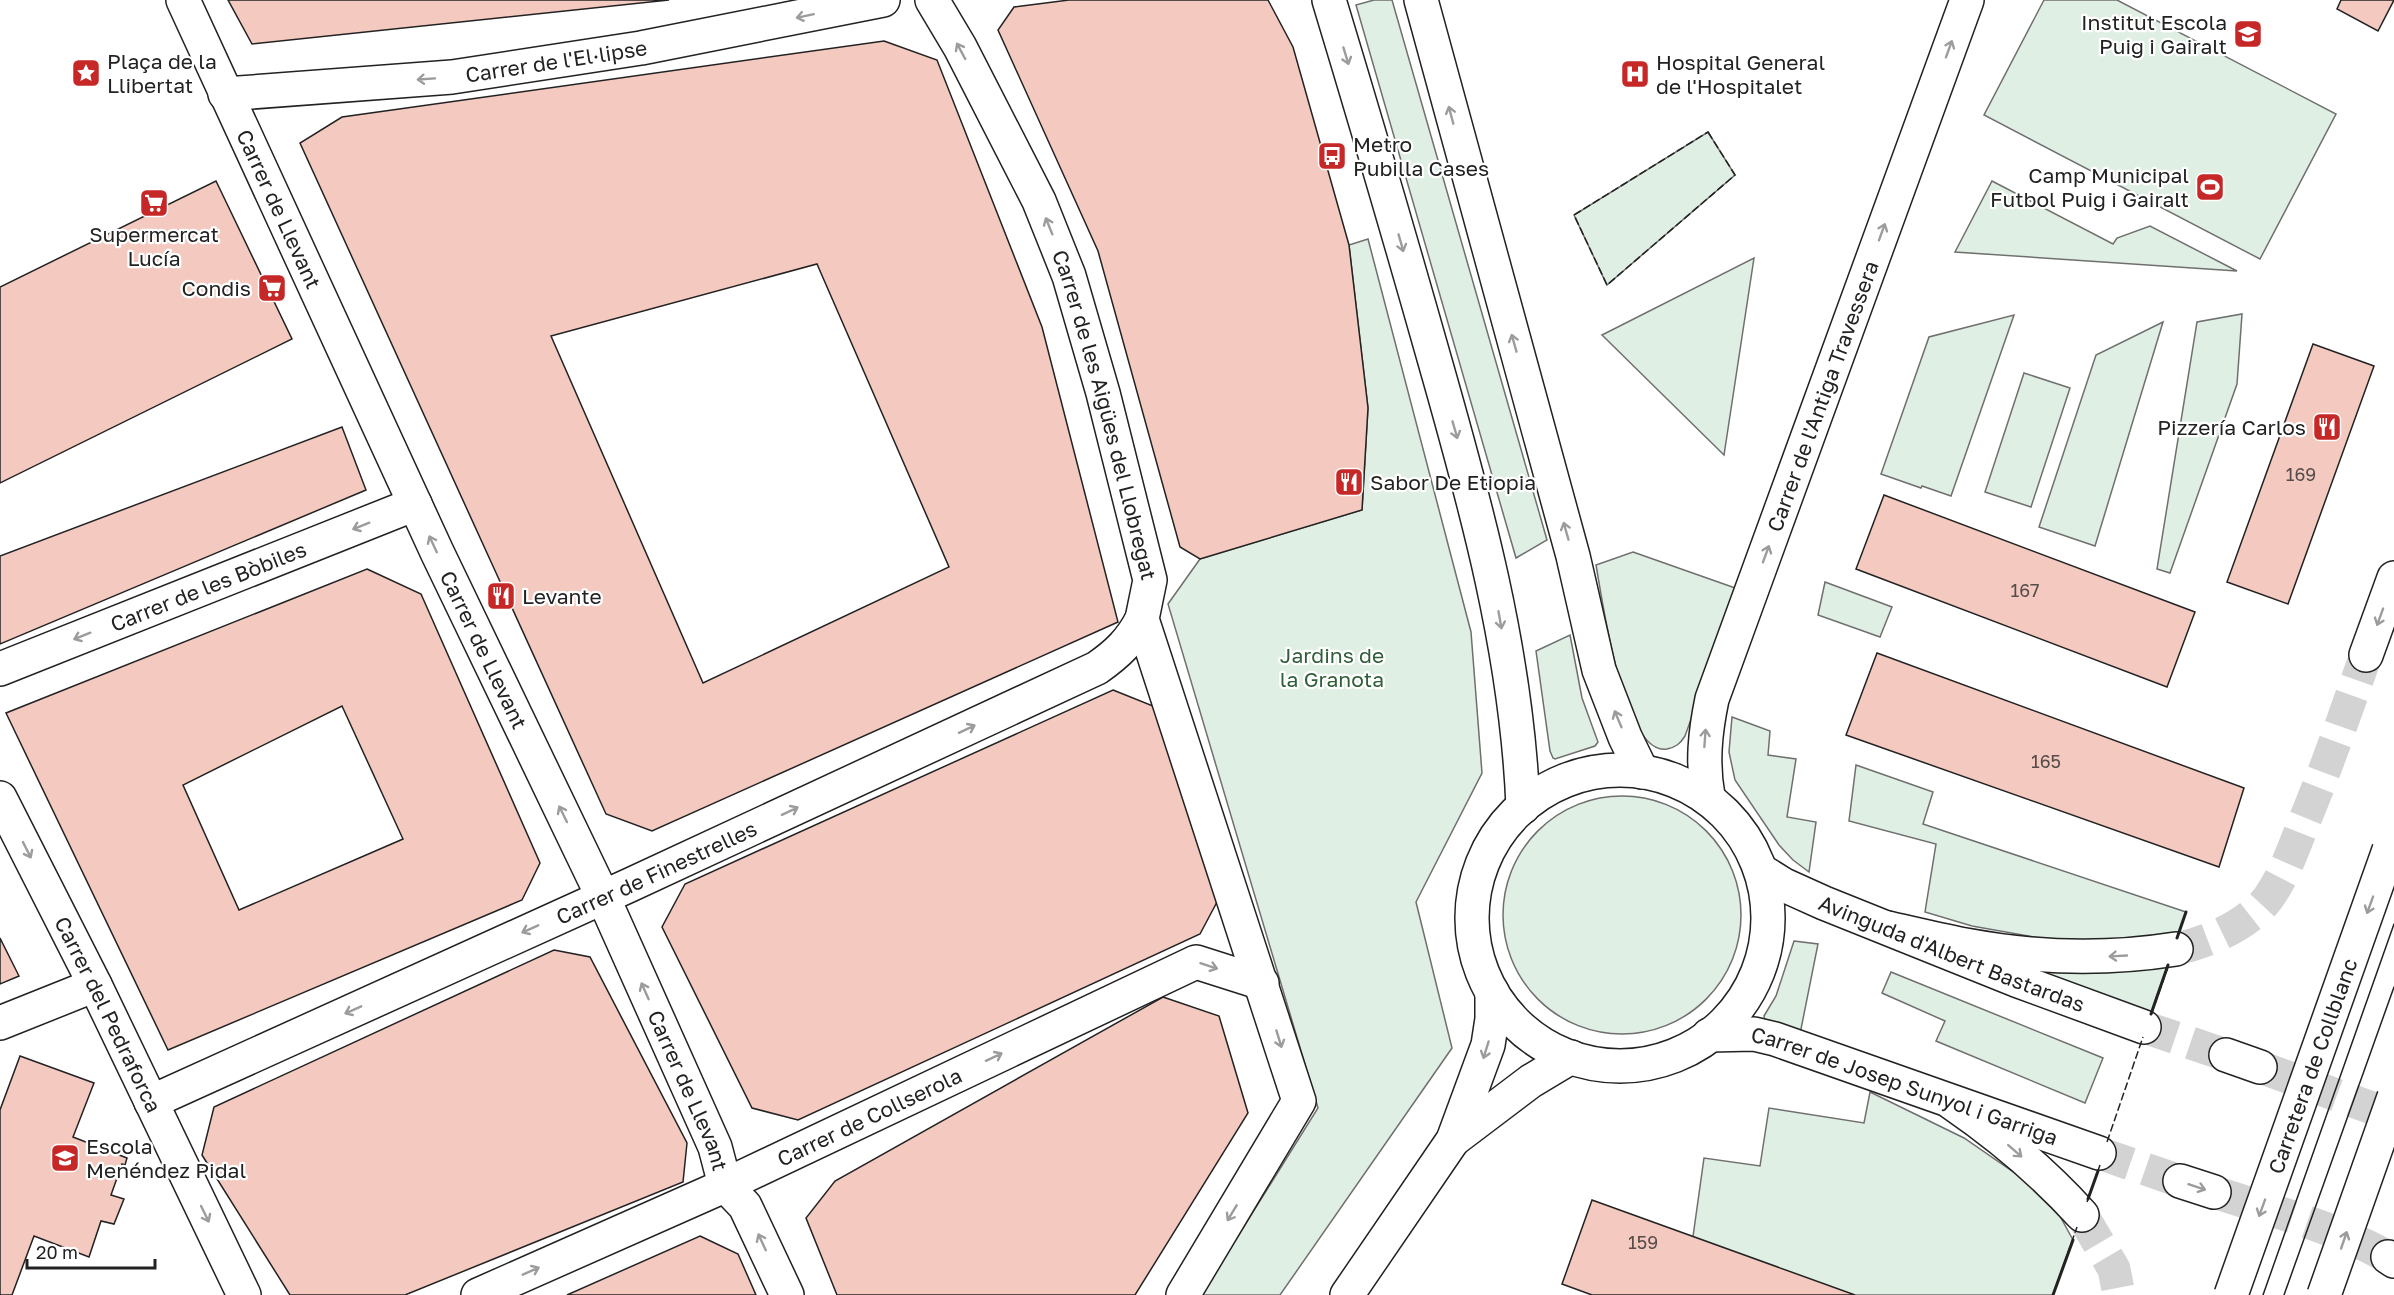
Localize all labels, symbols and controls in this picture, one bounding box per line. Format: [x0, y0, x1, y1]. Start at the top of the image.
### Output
place label: Institut Escola Puig i Gairalt [2081, 9, 2227, 59]
one-way arrow [795, 11, 815, 22]
school or university icon: Institut Escola Puig i Gairalt [2232, 18, 2264, 50]
street label: Carrer de l'El·lipse [464, 34, 649, 88]
one-way arrow [1945, 40, 1956, 59]
one-way arrow [955, 42, 967, 60]
one-way arrow [1341, 46, 1352, 65]
place label: Plaça de la Llibertat [107, 48, 217, 98]
place label: Hospital General de l'Hospitalet [1656, 49, 1825, 99]
place icon: Plaça de la Llibertat [70, 57, 102, 89]
hospital icon: Hospital General de l'Hospitalet [1619, 58, 1651, 90]
one-way arrow [417, 74, 437, 85]
one-way arrow [1445, 106, 1456, 125]
street label: Carrer de Llevant [231, 125, 327, 293]
place label: Metro Pubilla Cases [1353, 131, 1489, 181]
bus stop icon: Metro Pubilla Cases [1316, 140, 1348, 172]
place label: Camp Municipal Futbol Puig i Gairalt [1990, 162, 2189, 212]
sports icon: Camp Municipal Futbol Puig i Gairalt [2194, 171, 2226, 203]
supermarket icon: Supermercat Lucía [138, 187, 170, 219]
one-way arrow [1042, 217, 1053, 235]
place label: Supermercat Lucía [89, 221, 219, 271]
one-way arrow [1878, 223, 1889, 242]
one-way arrow [1396, 233, 1407, 252]
street label: Carrer de les Aigües del Llobregat [1047, 246, 1162, 583]
street label: Carrer de l'Antiga Travessera [1761, 257, 1884, 535]
supermarket icon: Condis [256, 272, 288, 304]
place label: Condis [182, 275, 251, 301]
one-way arrow [1508, 334, 1519, 353]
restaurant icon: Pizzería Carlos [2311, 411, 2343, 443]
place label: Pizzería Carlos [2157, 414, 2306, 440]
one-way arrow [1450, 421, 1461, 440]
house number: 169 [2286, 463, 2316, 485]
restaurant icon: Sabor De Etiopia [1333, 466, 1365, 498]
place label: Sabor De Etiopia [1370, 469, 1536, 495]
one-way arrow [352, 521, 370, 532]
one-way arrow [1560, 522, 1571, 541]
one-way arrow [427, 535, 439, 553]
street label: Carrer de les Bòbiles [106, 536, 310, 637]
one-way arrow [1761, 545, 1772, 564]
street label: Carrer de Llevant [435, 566, 533, 733]
house number: 167 [2010, 579, 2040, 601]
restaurant icon: Levante [485, 580, 517, 612]
place label: Levante [522, 583, 602, 609]
one-way arrow [2374, 607, 2385, 626]
one-way arrow [1495, 610, 1506, 629]
one-way arrow [73, 632, 91, 643]
park label: Jardins de la Granota [1280, 642, 1384, 692]
one-way arrow [1612, 710, 1623, 728]
one-way arrow [957, 723, 975, 734]
one-way arrow [1700, 729, 1711, 749]
house number: 165 [2031, 750, 2061, 772]
one-way arrow [780, 804, 798, 816]
one-way arrow [557, 806, 569, 824]
street label: Carrer de Finestrelles [552, 815, 761, 930]
one-way arrow [21, 841, 33, 859]
street label: Avinguda d'Albert Bastardas [1815, 889, 2089, 1017]
one-way arrow [2363, 896, 2374, 914]
street label: Carrer del Pedraforca [49, 912, 167, 1117]
one-way arrow [522, 924, 540, 936]
one-way arrow [2108, 950, 2128, 961]
street label: Carretera de Collblanc [2262, 955, 2363, 1177]
one-way arrow [1199, 961, 1218, 972]
one-way arrow [638, 983, 650, 1001]
one-way arrow [344, 1005, 362, 1016]
street label: Carrer de Llevant [642, 1006, 734, 1173]
street label: Carrer de Josep Sunyol i Garriga [1748, 1021, 2061, 1150]
one-way arrow [1274, 1029, 1285, 1048]
one-way arrow [1480, 1040, 1491, 1059]
one-way arrow [984, 1050, 1002, 1062]
street label: Carrer de Collserola [773, 1062, 966, 1172]
place label: Escola Menéndez Pidal [86, 1133, 246, 1183]
school or university icon: Escola Menéndez Pidal [49, 1142, 81, 1174]
one-way arrow [2007, 1144, 2022, 1158]
one-way arrow [2187, 1182, 2206, 1193]
one-way arrow [2256, 1198, 2267, 1217]
one-way arrow [200, 1204, 212, 1222]
one-way arrow [1226, 1204, 1238, 1221]
house number: 159 [1628, 1231, 1658, 1253]
one-way arrow [2339, 1231, 2350, 1250]
scale bar [27, 1232, 154, 1270]
one-way arrow [755, 1234, 767, 1252]
text: 20 m [36, 1241, 78, 1263]
one-way arrow [522, 1265, 540, 1277]

